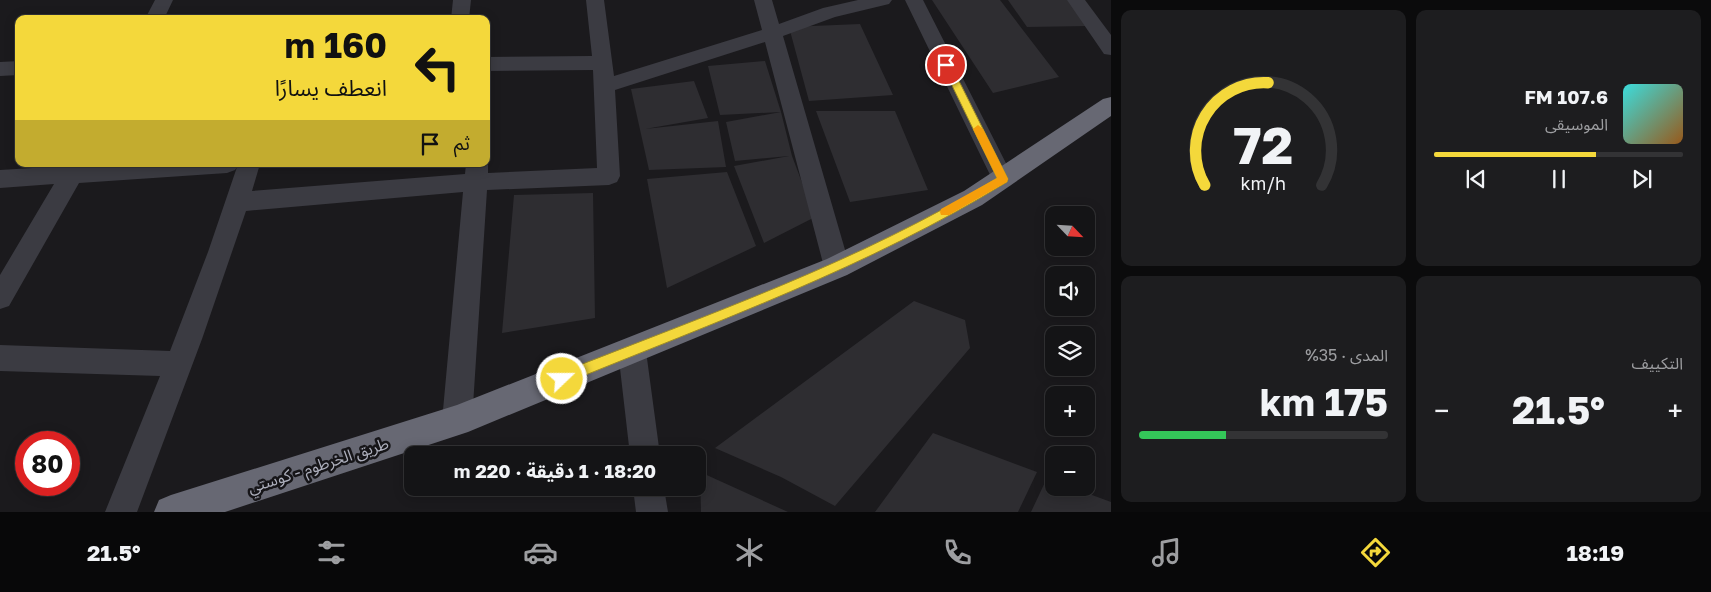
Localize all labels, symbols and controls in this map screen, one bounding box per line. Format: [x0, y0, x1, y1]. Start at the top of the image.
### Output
text: 160 m [285, 24, 387, 66]
icon: left [405, 35, 470, 100]
pin [925, 44, 967, 86]
icon: arrive [932, 51, 960, 79]
text: انعطف يسارًا [275, 74, 387, 101]
text: 107.6 FM [1524, 85, 1608, 108]
text: 72 [1233, 113, 1294, 175]
text: الموسيقى [1545, 114, 1608, 134]
icon: arrive [416, 130, 444, 158]
text: ثم [454, 131, 470, 154]
icon: previous [1462, 165, 1490, 193]
icon: pause [1545, 165, 1573, 193]
icon: next [1628, 165, 1656, 193]
text: km/h [1241, 172, 1286, 194]
north arrow [1045, 206, 1095, 256]
map controls [1045, 206, 1095, 496]
button: sound [1045, 266, 1095, 316]
button: layers [1045, 326, 1095, 376]
text: المدى · 35% [1305, 345, 1388, 365]
position arrow [535, 352, 587, 404]
text: التكييف [1631, 353, 1683, 373]
text: 175 km [1260, 379, 1388, 424]
button: + [1045, 386, 1095, 436]
text: 21.5° [1512, 387, 1605, 432]
text: − [1434, 394, 1449, 427]
text: + [1668, 394, 1683, 427]
speed limit sign: 80 [15, 431, 80, 496]
street label: طريق الخرطوم - كوستي [245, 433, 392, 500]
button: − [1045, 446, 1095, 496]
text: 18:20 · 1 دقيقة · 220 m [454, 459, 656, 482]
icon: filters [314, 535, 349, 570]
icon: car [523, 535, 558, 570]
icon: climate [732, 535, 767, 570]
icon: phone [940, 535, 975, 570]
icon: music [1149, 535, 1184, 570]
icon: directions [1358, 535, 1393, 570]
text: 21.5° [87, 539, 141, 566]
text: 18:19 [1566, 539, 1624, 566]

